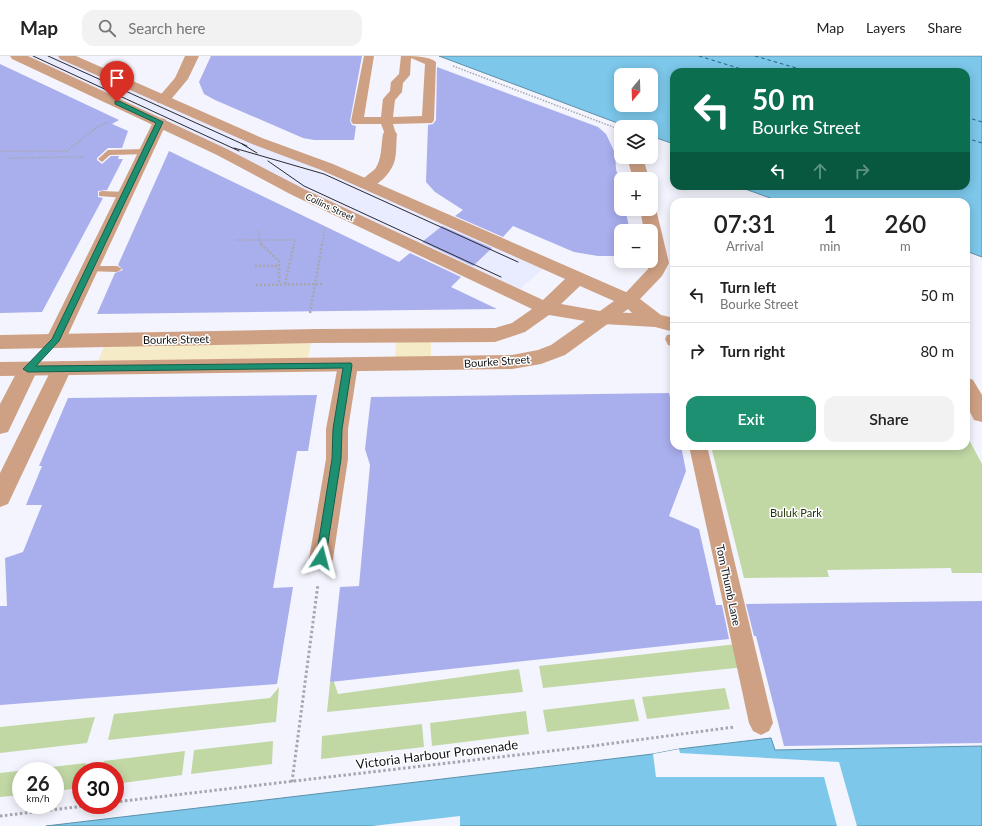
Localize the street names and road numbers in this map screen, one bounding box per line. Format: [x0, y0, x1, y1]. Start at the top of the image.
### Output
street label: Collins Street [304, 191, 357, 223]
street label: Bourke Street [143, 332, 209, 346]
street label: Bourke Street [463, 352, 531, 370]
street label: Tom Thumb Lane [714, 543, 744, 627]
street label: Victoria Harbour Promenade [355, 736, 519, 772]

